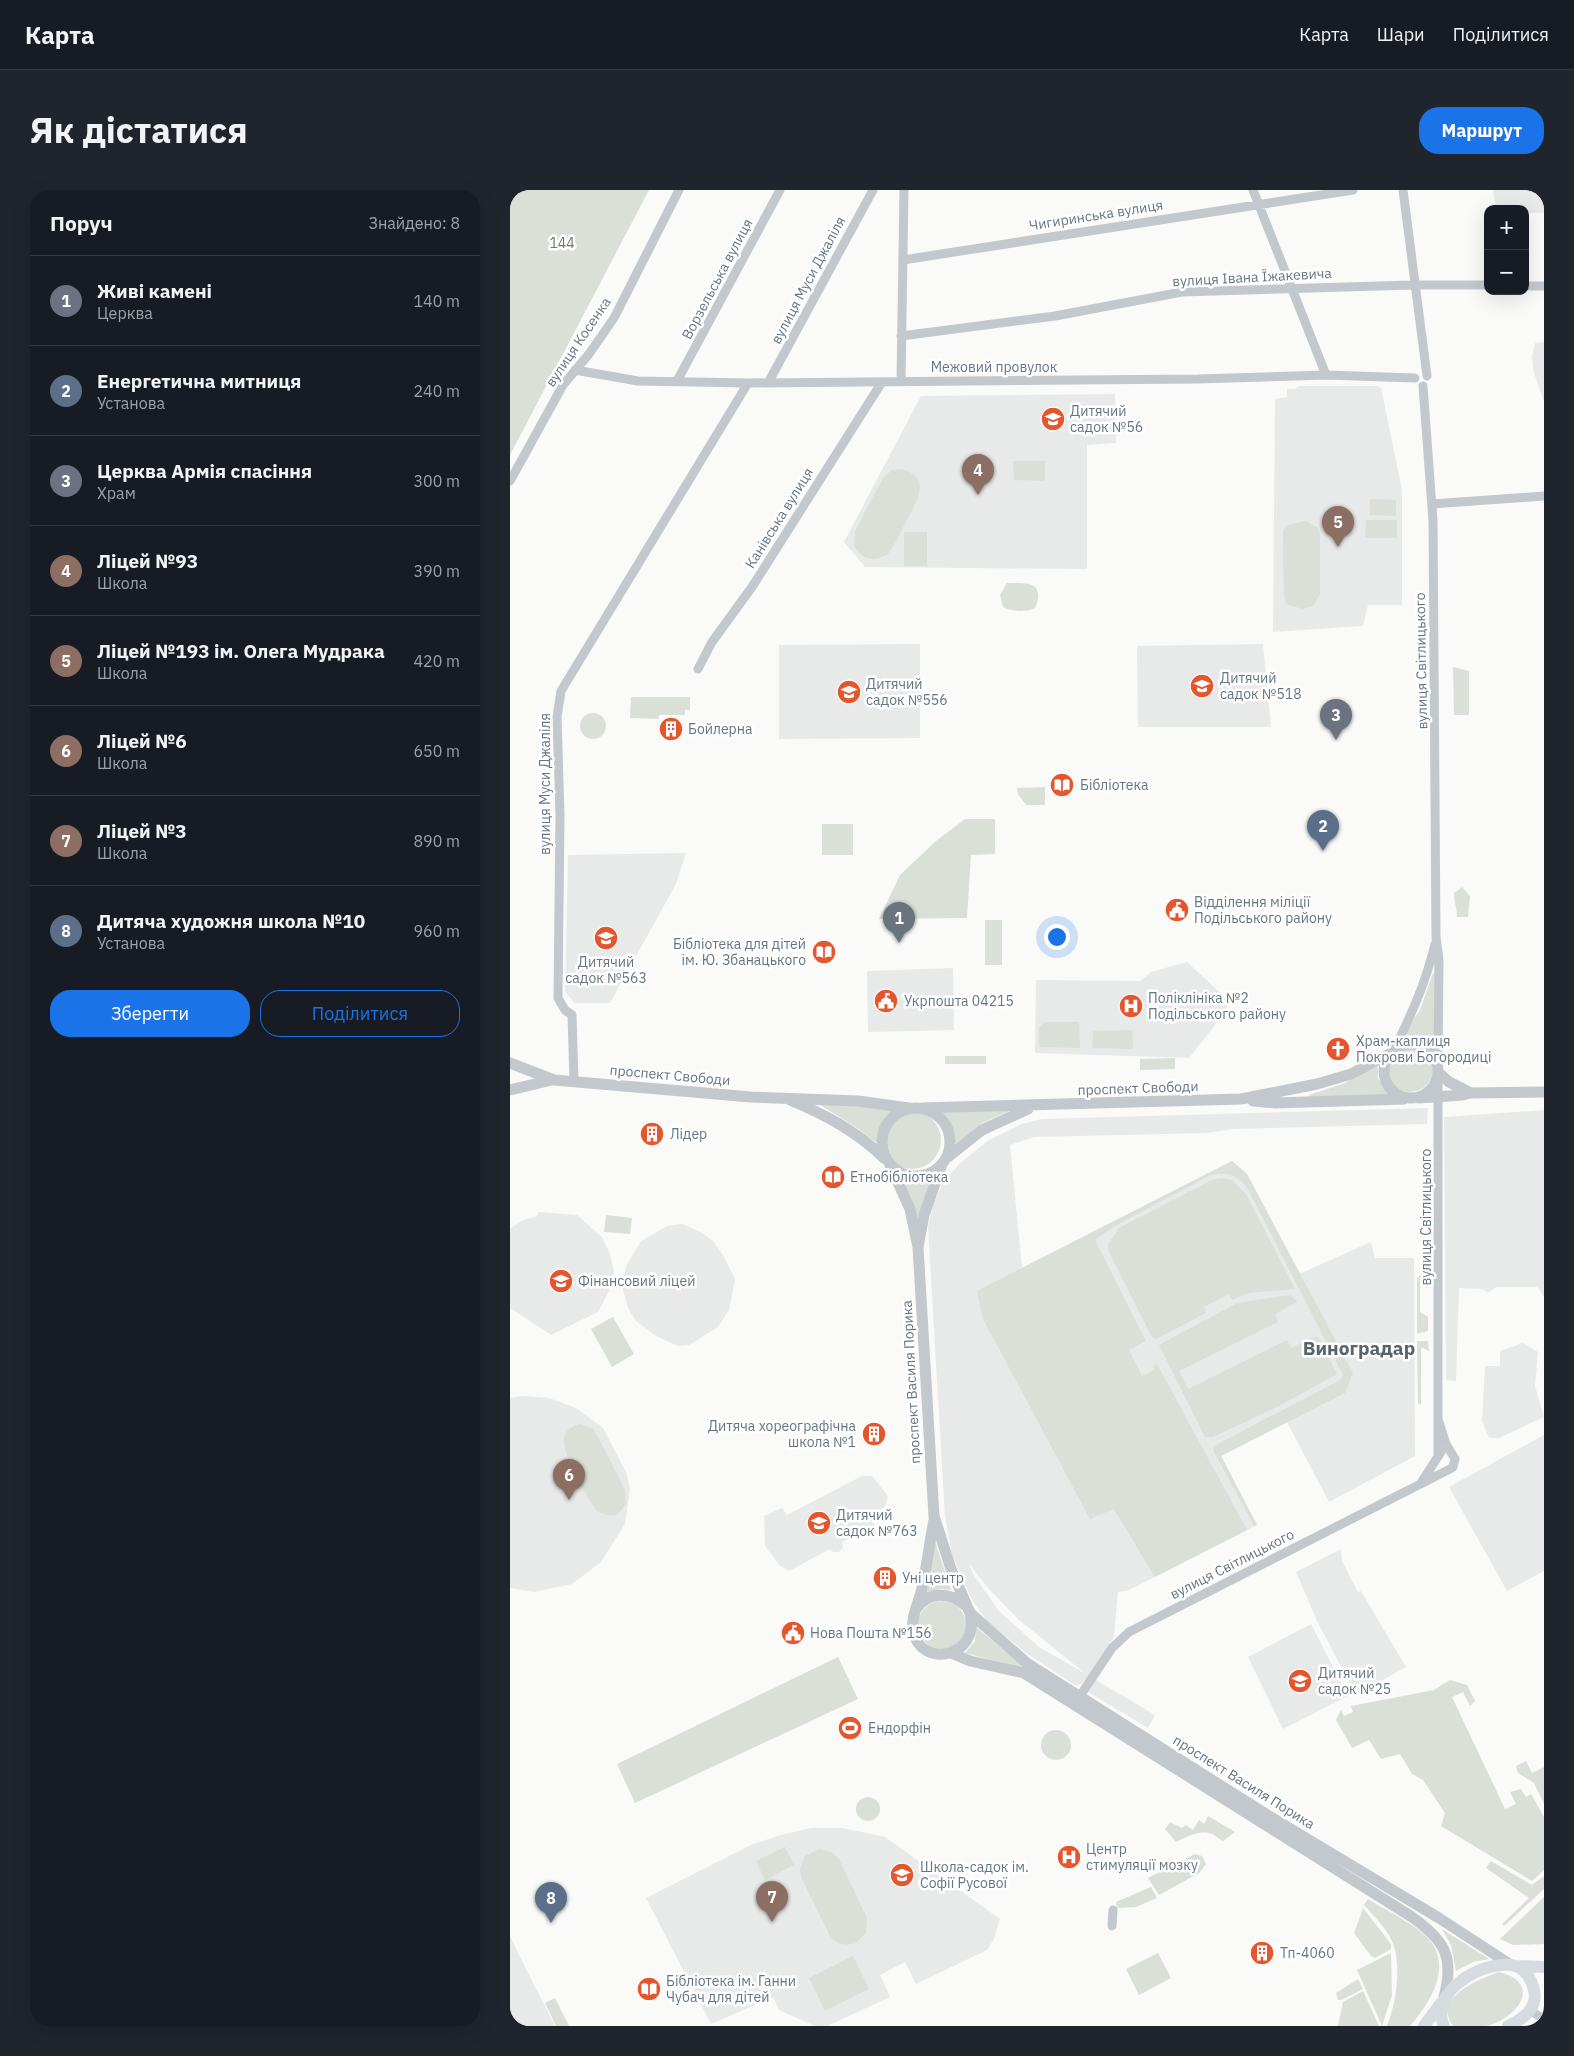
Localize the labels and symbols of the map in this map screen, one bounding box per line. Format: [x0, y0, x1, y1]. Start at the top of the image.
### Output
street label: Чигиринська вулиця [1028, 196, 1164, 234]
street label: вулиця Муси Джаліля [767, 213, 849, 347]
street label: Ворзельська вулиця [678, 216, 756, 342]
park label: 144 [549, 234, 575, 252]
street label: вулиця Івана Їжакевича [1172, 264, 1333, 290]
street label: вулиця Косенка [541, 293, 615, 390]
street label: Межовий провулок [931, 358, 1058, 376]
place label: Дитячий садок №56 [1070, 402, 1143, 436]
school or university icon: Дитячий садок №56 [1040, 406, 1066, 432]
pin: 4 [962, 454, 994, 495]
street label: Канівська вулиця [741, 464, 817, 572]
pin: 5 [1322, 506, 1354, 547]
street label: вулиця Світлицького [1411, 592, 1431, 730]
place label: Дитячий садок №518 [1220, 669, 1302, 703]
school or university icon: Дитячий садок №518 [1189, 673, 1215, 699]
place label: Дитячий садок №556 [866, 675, 948, 709]
school or university icon: Дитячий садок №556 [836, 679, 862, 705]
pin: 3 [1320, 699, 1352, 740]
street label: вулиця Муси Джаліля [536, 713, 554, 855]
building icon: Бойлерна [658, 716, 684, 742]
place label: Бойлерна [688, 720, 753, 738]
library icon: Бібліотека [1049, 772, 1075, 798]
place label: Бібліотека [1080, 776, 1149, 794]
pin: 2 [1307, 810, 1339, 851]
place label: Відділення міліції Подільського району [1194, 893, 1332, 927]
public building icon: Відділення міліції Подільського району [1164, 897, 1190, 923]
pin: 1 [883, 902, 915, 943]
your location [1044, 924, 1070, 950]
school or university icon: Дитячий садок №563 [593, 925, 619, 951]
place label: Бібліотека для дітей ім. Ю. Збанацького [673, 935, 806, 969]
library icon: Бібліотека для дітей ім. Ю. Збанацького [811, 939, 837, 965]
place label: Дитячий садок №563 [565, 953, 647, 987]
public building icon: Укрпошта 04215 [873, 988, 899, 1014]
place label: Поліклініка №2 Подільського району [1148, 989, 1286, 1023]
place label: Укрпошта 04215 [904, 992, 1014, 1010]
hospital icon: Поліклініка №2 Подільського району [1118, 993, 1144, 1019]
place label: Храм-каплиця Покрови Богородиці [1356, 1032, 1491, 1066]
church icon: Храм-каплиця Покрови Богородиці [1325, 1036, 1351, 1062]
street label: проспект Свободи [609, 1061, 731, 1089]
street label: проспект Свободи [1077, 1077, 1199, 1099]
building icon: Лідер [639, 1121, 665, 1147]
place label: Лідер [670, 1125, 707, 1143]
street label: вулиця Світлицького [1417, 1148, 1435, 1285]
library icon: Етнобібліотека [820, 1164, 846, 1190]
place label: Етнобібліотека [850, 1168, 949, 1186]
school or university icon: Фінансовий ліцей [548, 1268, 574, 1294]
place label: Фінансовий ліцей [578, 1272, 695, 1290]
street label: проспект Василя Порика [898, 1299, 924, 1464]
district label: Виноградар [1303, 1336, 1415, 1360]
place label: Дитяча хореографічна школа №1 [708, 1417, 857, 1451]
building icon: Дитяча хореографічна школа №1 [861, 1421, 887, 1447]
pin: 6 [553, 1459, 585, 1500]
place label: Дитячий садок №763 [836, 1506, 918, 1540]
school or university icon: Дитячий садок №763 [806, 1510, 832, 1536]
street label: вулиця Світлицького [1167, 1525, 1297, 1603]
building icon: Уні центр [872, 1565, 898, 1591]
place label: Уні центр [902, 1569, 964, 1587]
public building icon: Нова Пошта №156 [780, 1620, 806, 1646]
place label: Нова Пошта №156 [810, 1624, 932, 1642]
place label: Дитячий садок №25 [1318, 1664, 1391, 1698]
school or university icon: Дитячий садок №25 [1287, 1668, 1313, 1694]
sports icon: Ендорфін [837, 1715, 863, 1741]
place label: Ендорфін [868, 1719, 931, 1737]
street label: проспект Василя Порика [1170, 1731, 1319, 1833]
place label: Центр стимуляції мозку [1086, 1840, 1198, 1874]
hospital icon: Центр стимуляції мозку [1056, 1844, 1082, 1870]
place label: Школа-садок ім. Софії Русової [920, 1858, 1029, 1892]
school or university icon: Школа-садок ім. Софії Русової [889, 1862, 915, 1888]
pin: 7 [756, 1881, 788, 1922]
pin: 8 [535, 1882, 567, 1923]
building icon: Тп-4060 [1249, 1940, 1275, 1966]
place label: Тп-4060 [1280, 1944, 1335, 1962]
place label: Бібліотека ім. Ганни Чубач для дітей [666, 1972, 796, 2006]
library icon: Бібліотека ім. Ганни Чубач для дітей [636, 1976, 662, 2002]

